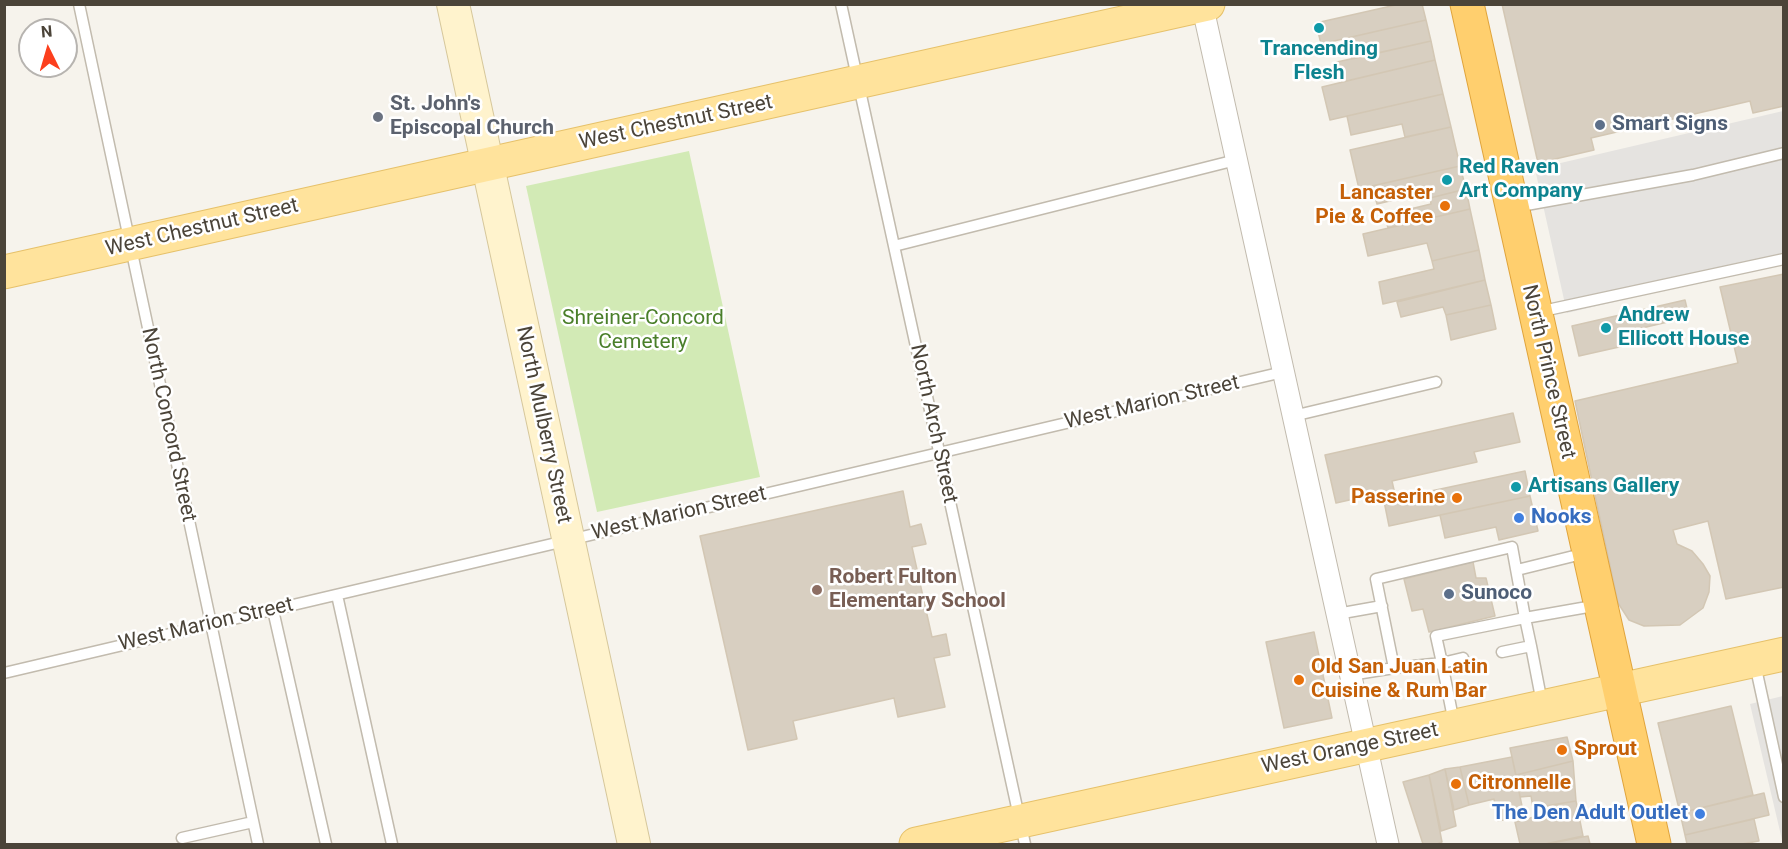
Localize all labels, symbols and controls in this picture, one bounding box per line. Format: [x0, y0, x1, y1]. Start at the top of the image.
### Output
north arrow [18, 18, 78, 78]
marker: Trancending Flesh [1312, 21, 1326, 35]
text: N [40, 22, 53, 42]
place label: Trancending Flesh [1260, 37, 1378, 87]
street label: West Chestnut Street [577, 90, 775, 156]
place label: St. John's Episcopal Church [390, 92, 554, 142]
marker: St. John's Episcopal Church [371, 110, 385, 124]
place label: Smart Signs [1612, 112, 1728, 138]
marker: Smart Signs [1593, 118, 1607, 132]
place label: Red Raven Art Company [1459, 155, 1583, 205]
marker: Red Raven Art Company [1440, 173, 1454, 187]
place label: Lancaster Pie & Coffee [1315, 181, 1433, 231]
street label: West Chestnut Street [103, 194, 301, 262]
marker: Lancaster Pie & Coffee [1438, 199, 1452, 213]
street label: North Prince Street [1516, 282, 1580, 462]
place label: Andrew Ellicott House [1618, 303, 1749, 353]
park label: Shreiner-Concord Cemetery [562, 306, 724, 356]
marker: Andrew Ellicott House [1599, 321, 1613, 335]
street label: North Mulberry Street [510, 324, 576, 526]
street label: North Concord Street [135, 326, 201, 524]
street label: North Arch Street [904, 342, 962, 506]
street label: West Marion Street [1062, 371, 1242, 435]
place label: Artisans Gallery [1528, 474, 1679, 500]
marker: Artisans Gallery [1509, 480, 1523, 494]
street label: West Marion Street [589, 482, 769, 546]
place label: Passerine [1351, 485, 1445, 511]
marker: Passerine [1450, 491, 1464, 505]
place label: Nooks [1531, 505, 1592, 531]
marker: Nooks [1512, 511, 1526, 525]
place label: Robert Fulton Elementary School [829, 565, 1006, 615]
place label: Sunoco [1461, 581, 1532, 607]
marker: Robert Fulton Elementary School [810, 583, 824, 597]
marker: Sunoco [1442, 587, 1456, 601]
street label: West Marion Street [116, 593, 296, 657]
place label: Old San Juan Latin Cuisine & Rum Bar [1311, 655, 1488, 705]
marker: Old San Juan Latin Cuisine & Rum Bar [1292, 673, 1306, 687]
street label: West Orange Street [1259, 718, 1441, 780]
place label: Sprout [1574, 737, 1637, 763]
marker: Sprout [1555, 743, 1569, 757]
place label: Citronnelle [1468, 771, 1571, 797]
marker: Citronnelle [1449, 777, 1463, 791]
place label: The Den Adult Outlet [1492, 801, 1688, 827]
marker: The Den Adult Outlet [1693, 807, 1707, 821]

